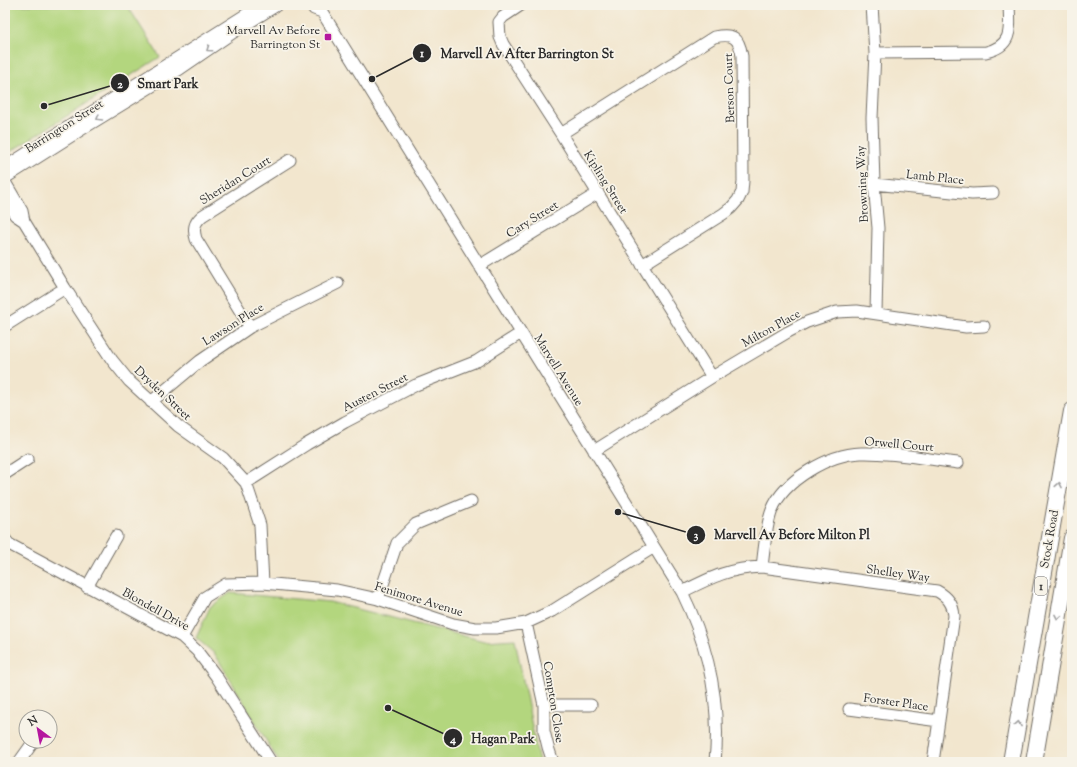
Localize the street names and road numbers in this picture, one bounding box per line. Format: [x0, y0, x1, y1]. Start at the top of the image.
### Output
street label: Berson Court [720, 53, 740, 123]
street label: Barrington Street [22, 96, 107, 158]
street label: Browning Way [852, 145, 874, 223]
street label: Kipling Street [579, 147, 632, 218]
street label: Sheridan Court [196, 152, 275, 210]
street label: Lamb Place [905, 166, 965, 190]
street label: Cary Street [503, 197, 562, 243]
street label: Lawson Place [199, 299, 268, 351]
street label: Milton Place [739, 305, 804, 352]
street label: Marvell Avenue [529, 331, 588, 410]
street label: Dryden Street [130, 362, 195, 425]
street label: Austen Street [340, 369, 411, 417]
street label: Orwell Court [863, 433, 934, 457]
street label: Stock Road [1036, 508, 1064, 570]
street label: Shelley Way [865, 561, 931, 587]
road number: 1 [1035, 577, 1047, 595]
street label: Fenimore Avenue [372, 578, 466, 622]
street label: Blondell Drive [119, 584, 193, 636]
street label: Compton Close [538, 660, 568, 745]
street label: Forster Place [862, 690, 930, 717]

